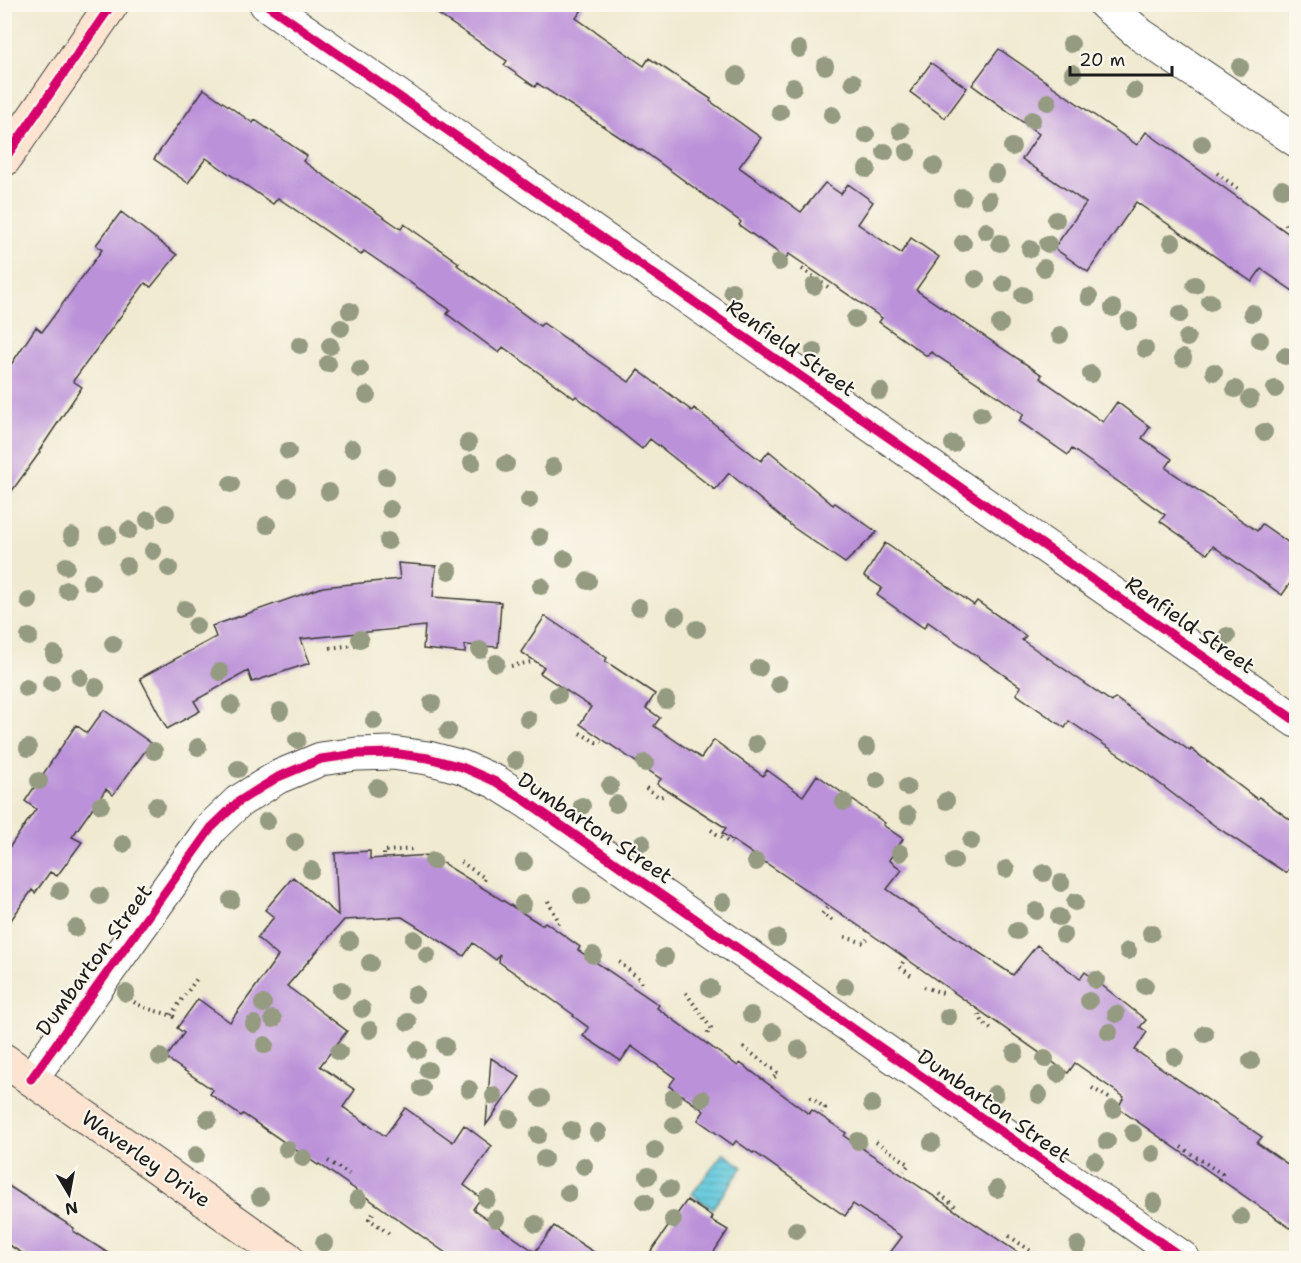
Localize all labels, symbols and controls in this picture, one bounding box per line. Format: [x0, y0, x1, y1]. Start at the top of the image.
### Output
scale bar [1070, 39, 1172, 77]
text: 20 m [1079, 48, 1125, 72]
street label: Renfield Street [721, 293, 861, 403]
street label: Renfield Street [1120, 570, 1260, 680]
street label: Dumbarton Street [512, 766, 678, 890]
street label: Dumbarton Street [29, 878, 159, 1042]
street label: Dumbarton Street [912, 1043, 1076, 1169]
street label: Waverley Drive [76, 1104, 216, 1214]
north arrow [39, 1164, 99, 1224]
text: N [63, 1197, 80, 1220]

